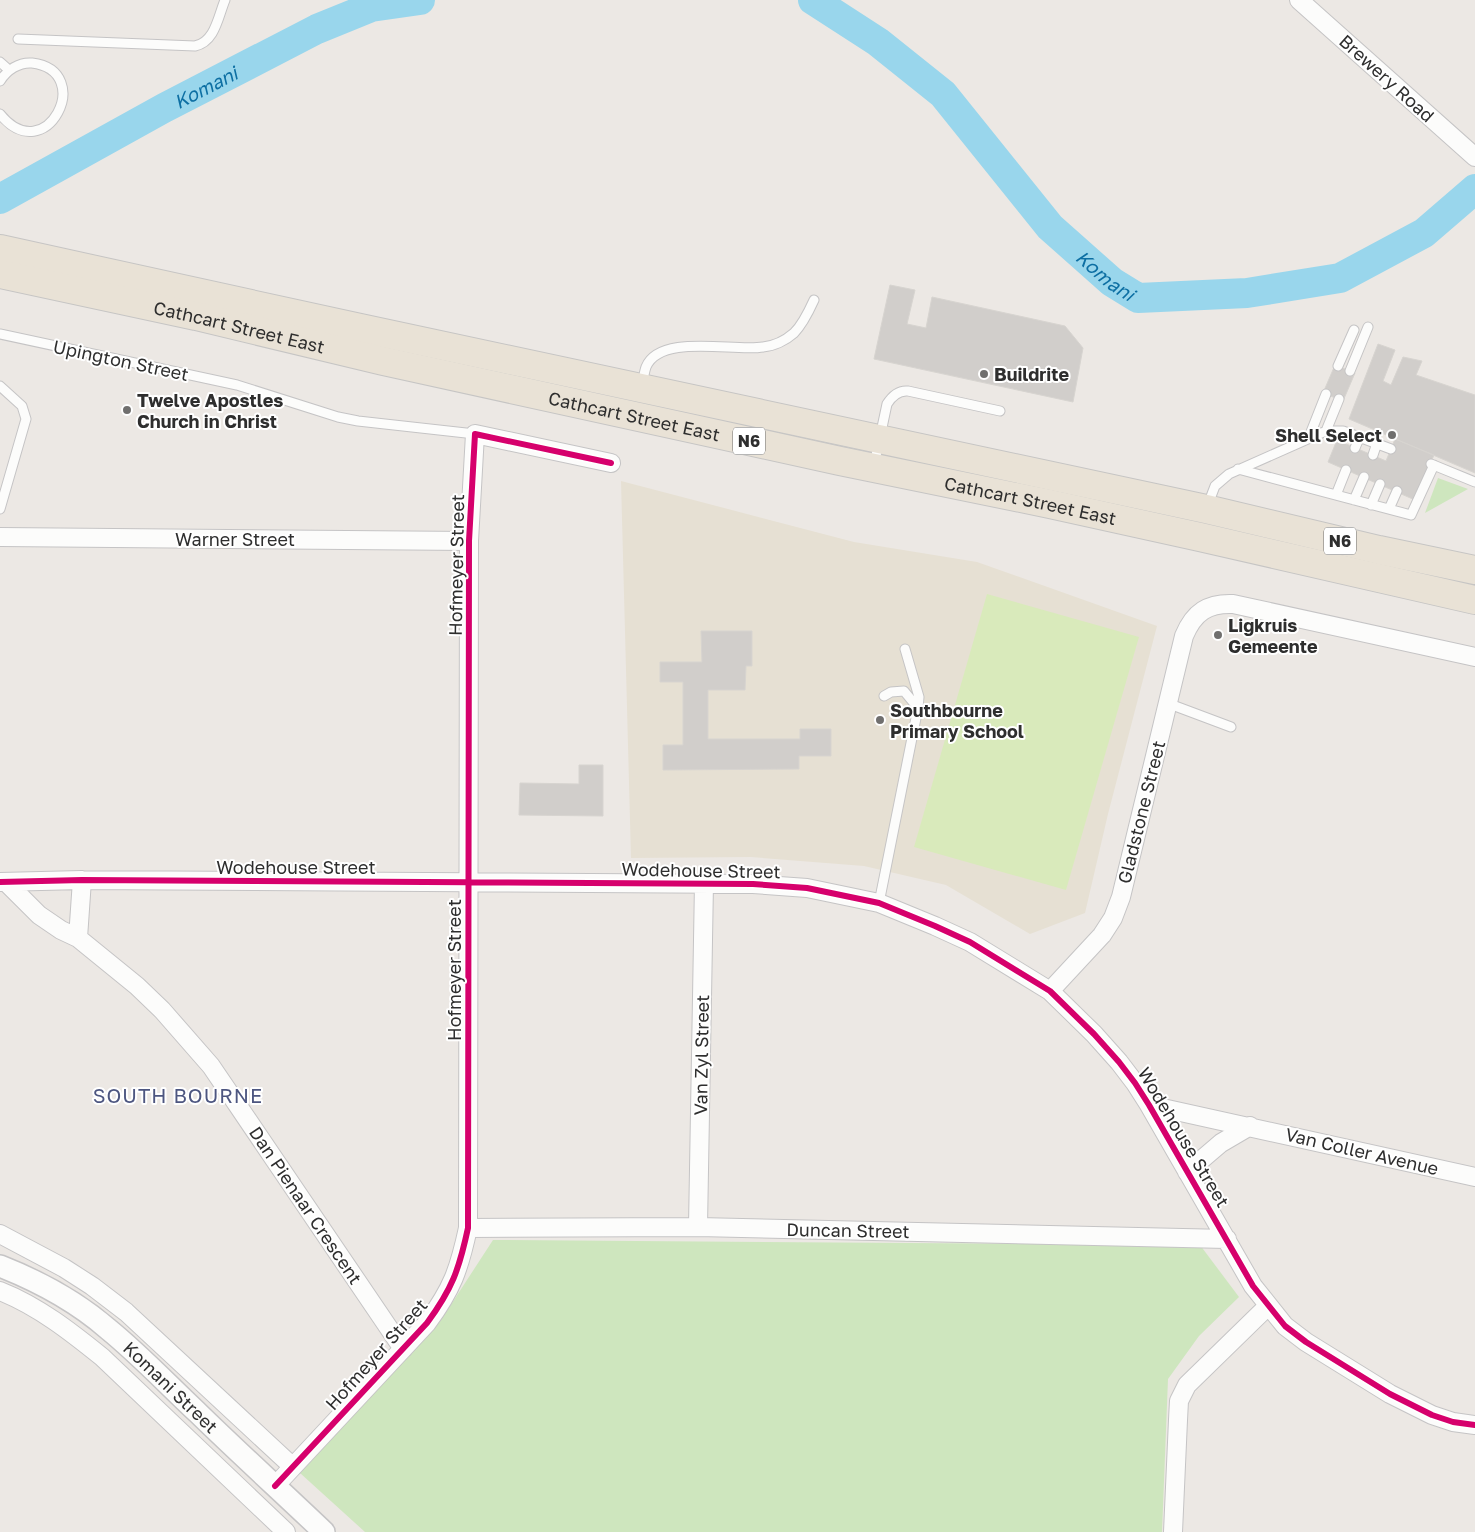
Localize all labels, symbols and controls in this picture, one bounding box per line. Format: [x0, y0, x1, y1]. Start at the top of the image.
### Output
street label: Brewery Road [1335, 30, 1439, 126]
water label: Komani [170, 60, 243, 113]
water label: Komani [1072, 245, 1141, 306]
street label: Cathcart Street East [152, 296, 327, 358]
street label: Upington Street [51, 335, 191, 385]
place label: Buildrite [994, 363, 1069, 385]
marker: Buildrite [978, 368, 990, 380]
street label: Cathcart Street East [546, 387, 722, 445]
place label: Twelve Apostles Church in Christ [137, 389, 283, 432]
marker: Twelve Apostles Church in Christ [121, 404, 133, 416]
place label: Shell Select [1275, 424, 1382, 446]
road number: N6 [733, 428, 765, 454]
marker: Shell Select [1386, 429, 1398, 441]
street label: Cathcart Street East [942, 472, 1118, 529]
street label: Hofmeyer Street [444, 494, 468, 636]
street label: Warner Street [175, 528, 295, 550]
road number: N6 [1324, 528, 1356, 554]
place label: Ligkruis Gemeente [1228, 614, 1318, 657]
marker: Ligkruis Gemeente [1212, 629, 1224, 641]
place label: Southbourne Primary School [890, 699, 1024, 742]
marker: Southbourne Primary School [874, 714, 886, 726]
street label: Gladstone Street [1113, 738, 1169, 886]
street label: Wodehouse Street [216, 856, 376, 878]
street label: Wodehouse Street [621, 858, 781, 882]
street label: Hofmeyer Street [443, 899, 465, 1041]
street label: Van Zyl Street [689, 994, 713, 1116]
street label: Wodehouse Street [1134, 1063, 1234, 1211]
district label: SOUTH BOURNE [93, 1083, 263, 1107]
street label: Dan Pienaar Crescent [245, 1122, 367, 1288]
street label: Van Coller Avenue [1283, 1123, 1441, 1179]
street label: Duncan Street [786, 1218, 910, 1242]
street label: Hofmeyer Street [320, 1294, 432, 1414]
street label: Komani Street [119, 1336, 223, 1437]

